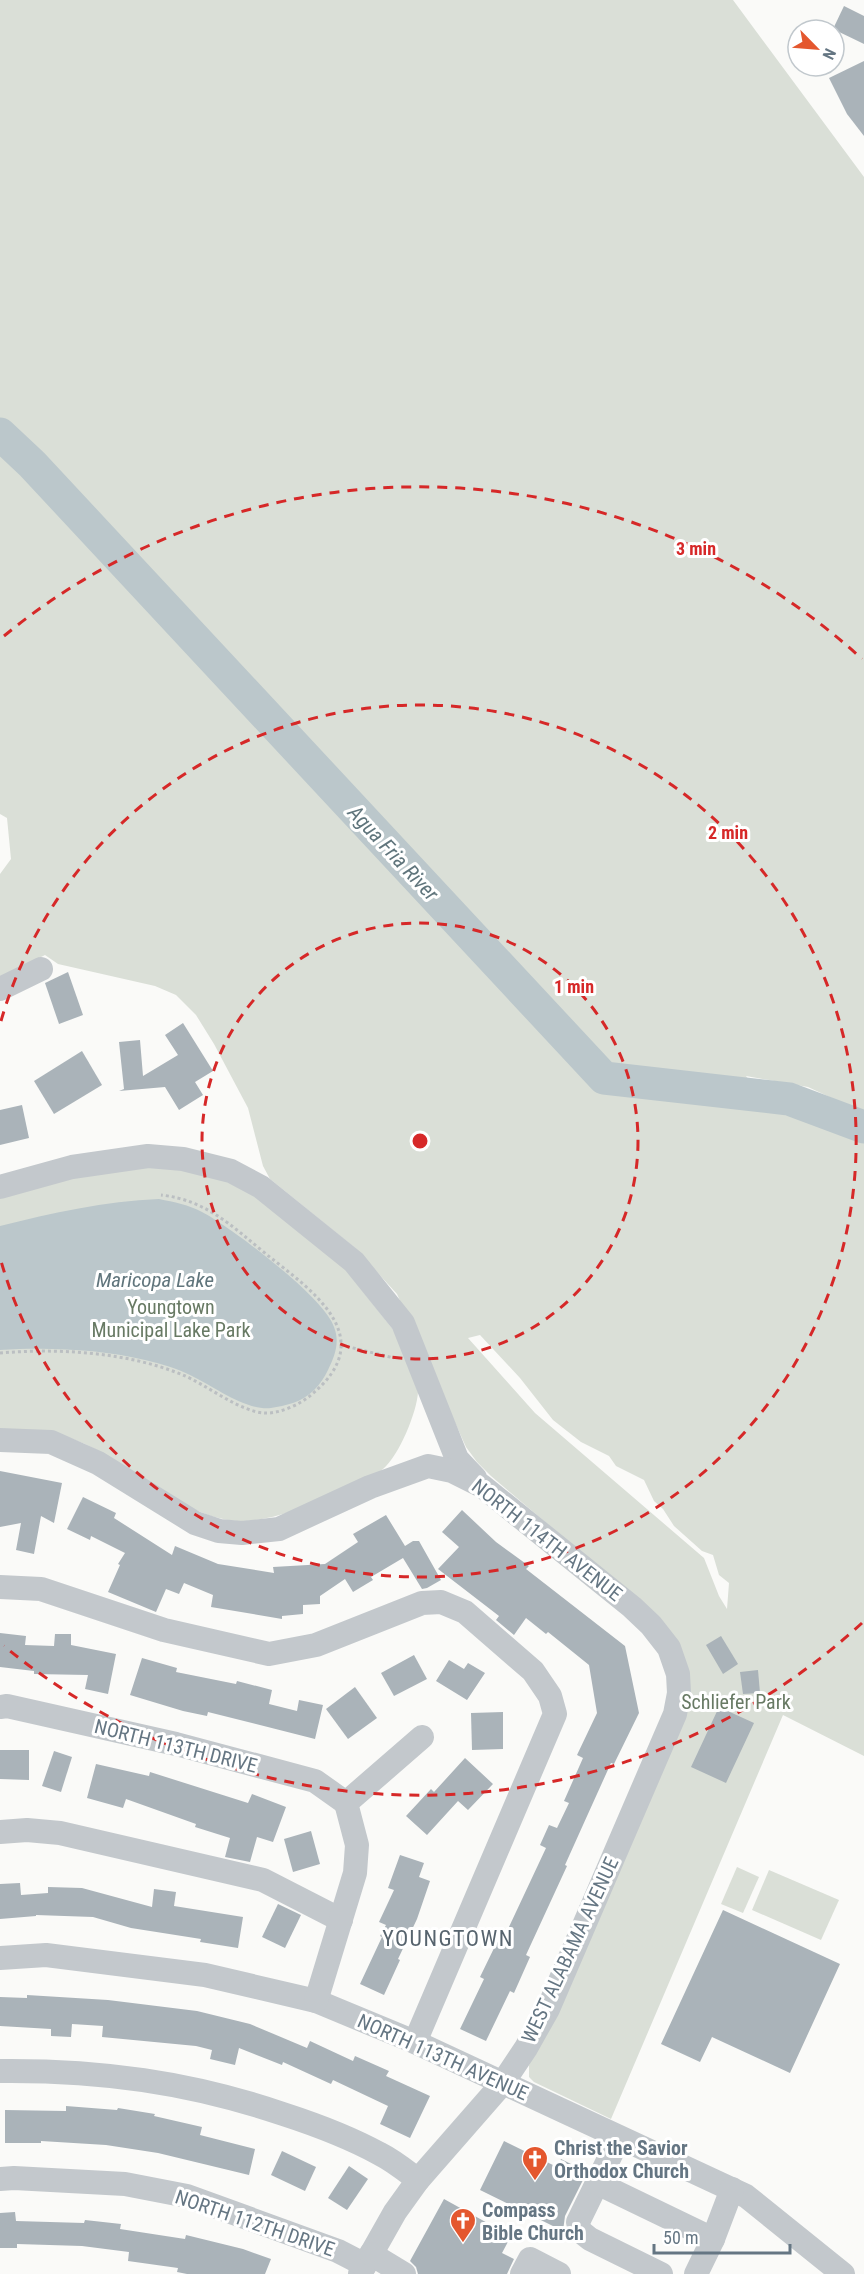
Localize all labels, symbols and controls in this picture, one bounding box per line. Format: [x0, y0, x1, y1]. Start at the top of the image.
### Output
north arrow [786, 18, 846, 78]
text: N [818, 46, 840, 63]
text: 3 min [676, 538, 716, 559]
water label: Agua Fria River [342, 800, 444, 906]
text: 2 min [708, 822, 748, 843]
text: 1 min [554, 976, 594, 997]
centre of rings [410, 1131, 430, 1151]
water label: Maricopa Lake [96, 1268, 214, 1292]
park label: Youngtown Municipal Lake Park [91, 1295, 251, 1342]
street label: NORTH 114TH AVENUE [467, 1474, 627, 1606]
park label: Schliefer Park [681, 1690, 791, 1714]
street label: NORTH 113TH DRIVE [92, 1714, 260, 1778]
street label: WEST ALABAMA AVENUE [516, 1853, 624, 2047]
district label: YOUNGTOWN [382, 1926, 514, 1951]
street label: NORTH 113TH AVENUE [354, 2009, 532, 2105]
place label: Christ the Savior Orthodox Church [554, 2136, 689, 2183]
church icon: Christ the Savior Orthodox Church [520, 2144, 550, 2182]
street label: NORTH 112TH DRIVE [172, 2184, 338, 2262]
place label: Compass Bible Church [482, 2198, 584, 2245]
church icon: Compass Bible Church [448, 2206, 478, 2244]
scale bar [654, 2217, 790, 2255]
text: 50 m [663, 2227, 698, 2248]

